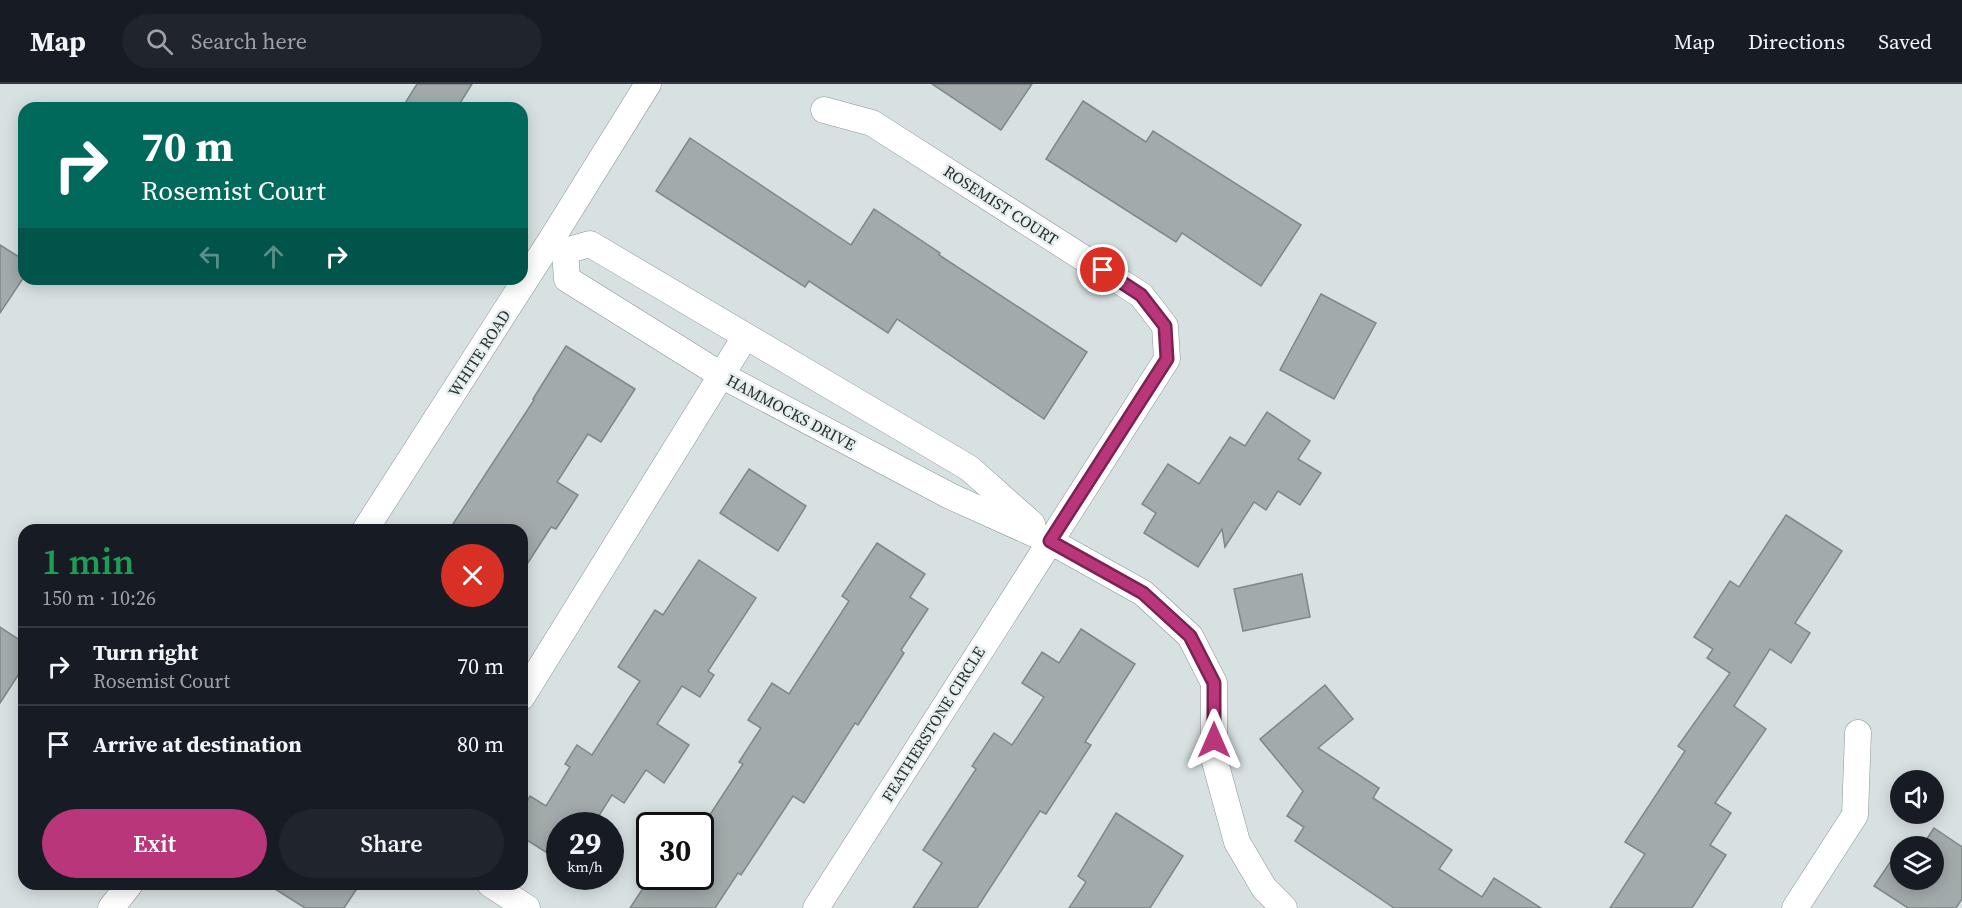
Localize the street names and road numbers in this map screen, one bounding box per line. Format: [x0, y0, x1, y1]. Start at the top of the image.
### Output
street label: ROSEMIST COURT [939, 160, 1063, 251]
street label: WHITE ROAD [443, 305, 515, 401]
street label: HAMMOCKS DRIVE [723, 369, 860, 456]
street label: FEATHERSTONE CIRCLE [876, 642, 990, 806]

